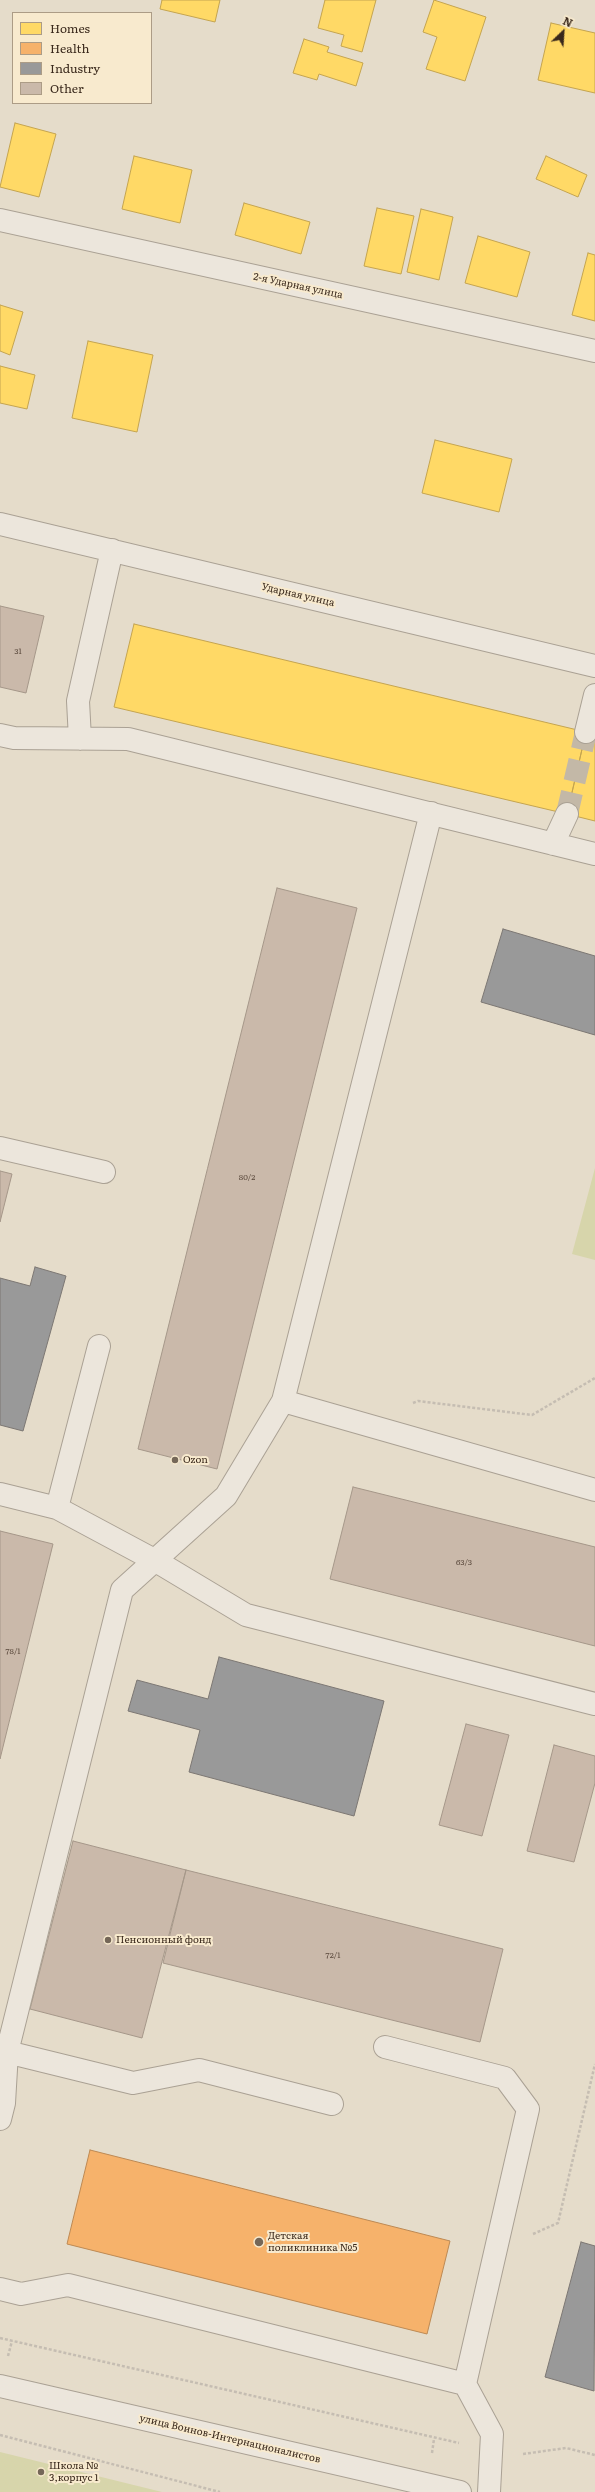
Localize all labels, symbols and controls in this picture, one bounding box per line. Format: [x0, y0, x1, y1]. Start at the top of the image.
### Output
legend [12, 12, 152, 104]
north arrow [543, 12, 583, 52]
text: N [560, 12, 576, 30]
text: Homes [50, 19, 90, 37]
text: Health [50, 39, 89, 57]
text: Industry [50, 59, 100, 77]
text: Other [50, 79, 84, 97]
street label: 2-я Ударная улица [252, 271, 344, 301]
street label: Ударная улица [260, 581, 336, 609]
house number: 31 [14, 647, 22, 657]
house number: 80/2 [239, 1173, 255, 1183]
place label: Ozon [183, 1454, 208, 1466]
marker: Ozon [170, 1455, 180, 1465]
house number: 63/3 [456, 1558, 472, 1568]
house number: 78/1 [5, 1647, 21, 1657]
place label: Пенсионный фонд [116, 1934, 212, 1946]
marker: Пенсионный фонд [103, 1935, 113, 1945]
house number: 72/1 [326, 1951, 340, 1961]
place label: Детская поликлиника №5 [268, 2230, 357, 2254]
marker: Детская поликлиника №5 [253, 2236, 265, 2248]
street label: улица Воинов-Интернационалистов [138, 2412, 322, 2466]
place label: Школа № 3,корпус 1 [49, 2460, 98, 2484]
marker: Школа № 3,корпус 1 [36, 2467, 46, 2477]

